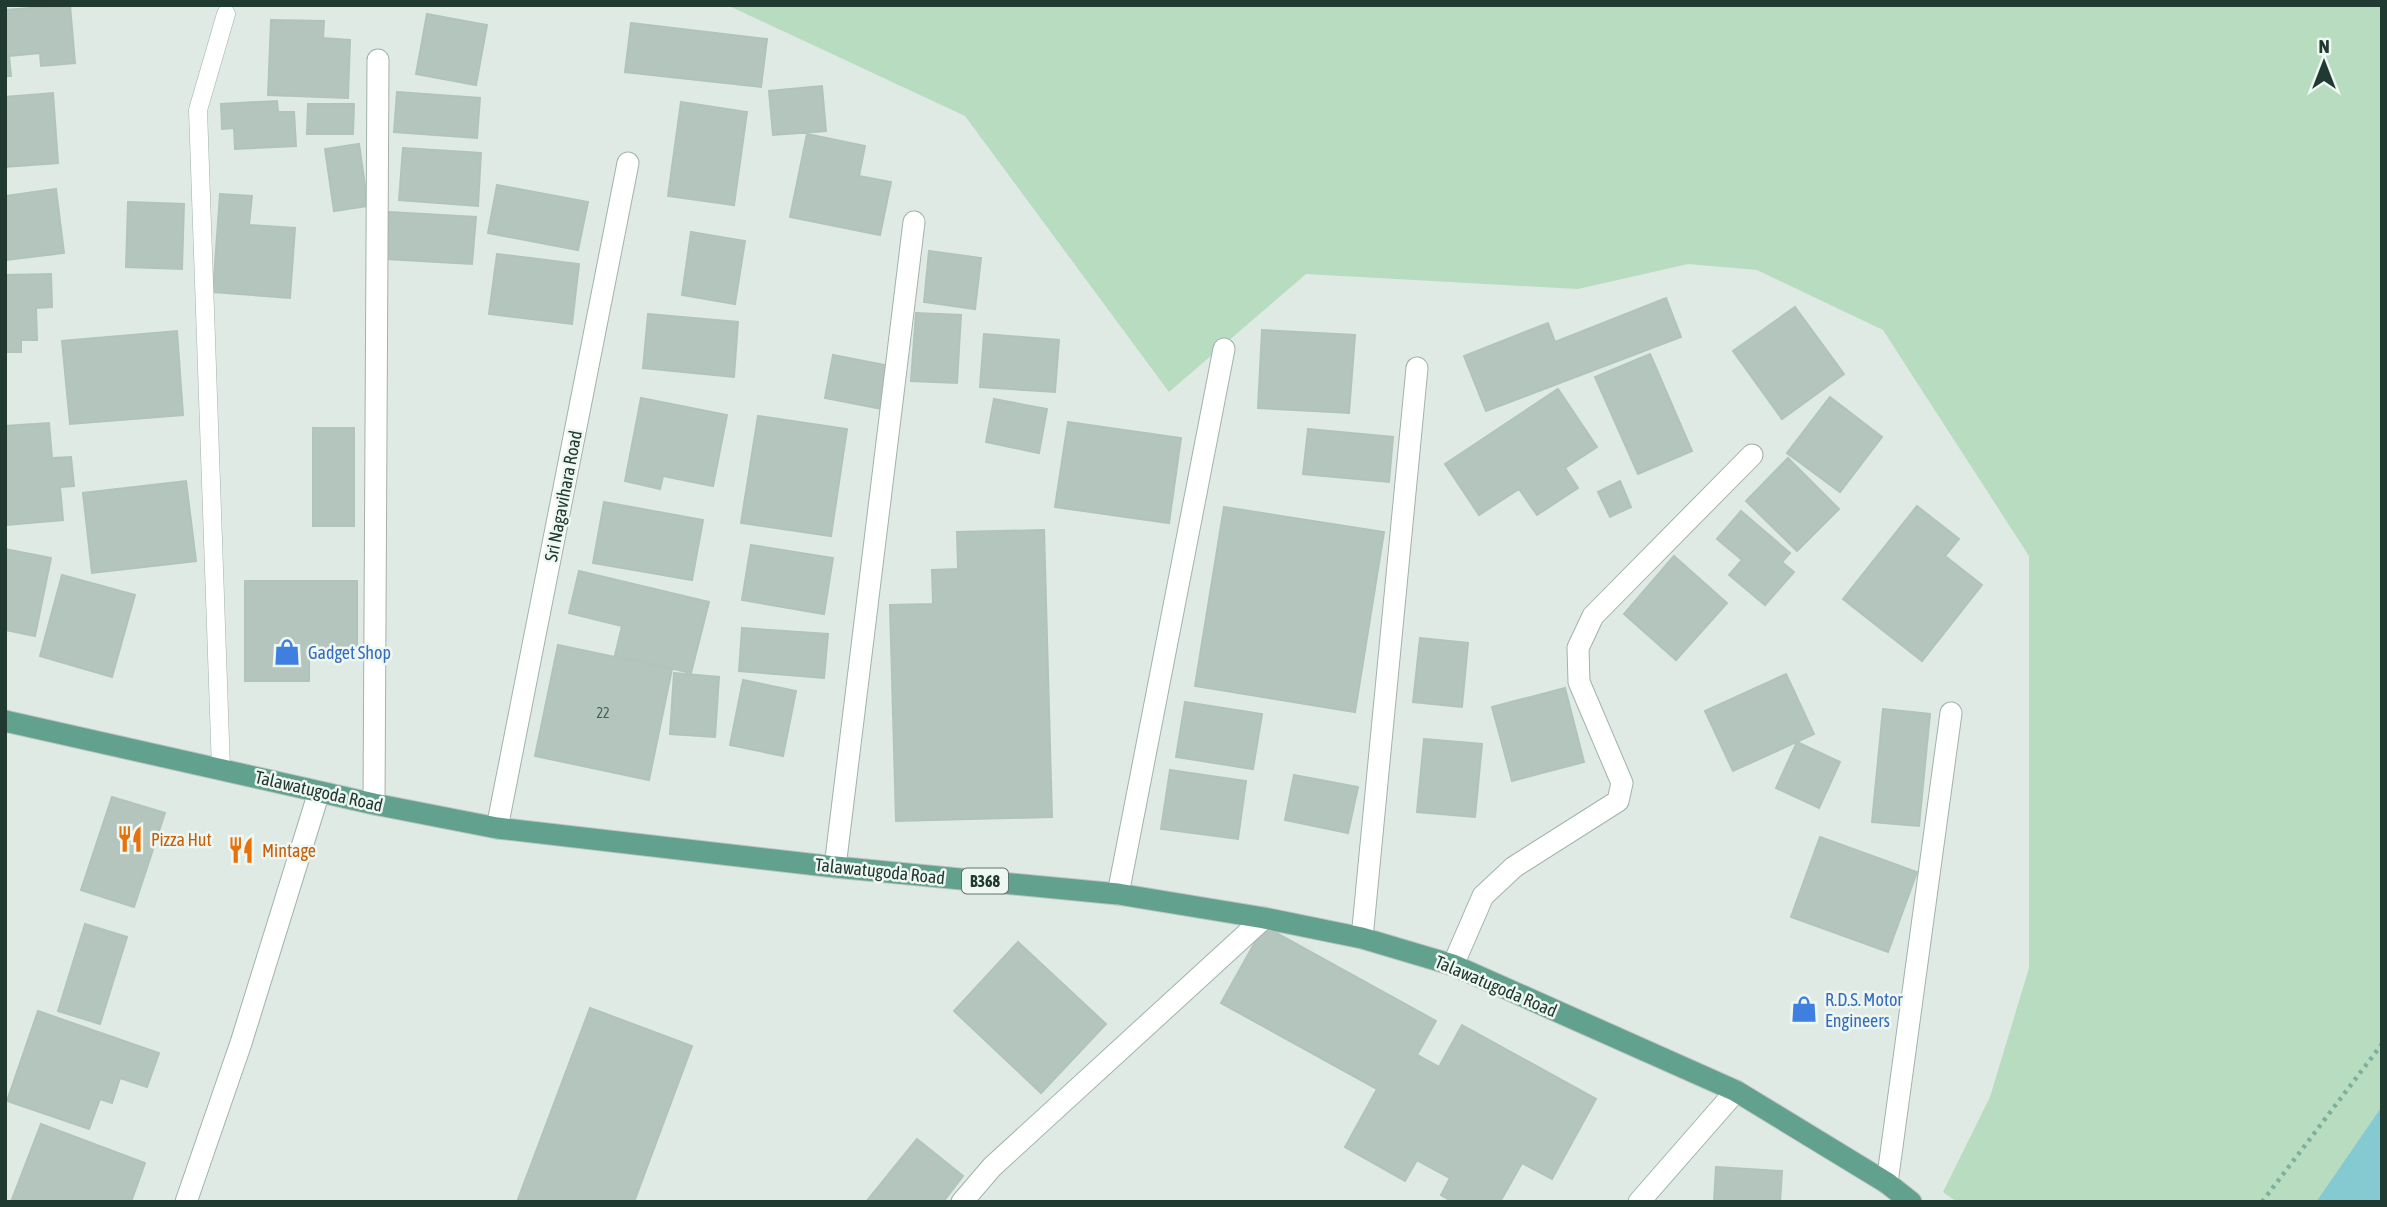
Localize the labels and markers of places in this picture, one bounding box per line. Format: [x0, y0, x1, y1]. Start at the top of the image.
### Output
shop icon: Gadget Shop [272, 637, 302, 667]
place label: Gadget Shop [308, 642, 391, 663]
restaurant icon: Pizza Hut [115, 824, 145, 854]
place label: Pizza Hut [151, 829, 212, 850]
restaurant icon: Mintage [226, 835, 256, 865]
place label: Mintage [262, 840, 316, 861]
place label: R.D.S. Motor Engineers [1825, 989, 1903, 1031]
shop icon: R.D.S. Motor Engineers [1789, 994, 1819, 1024]

